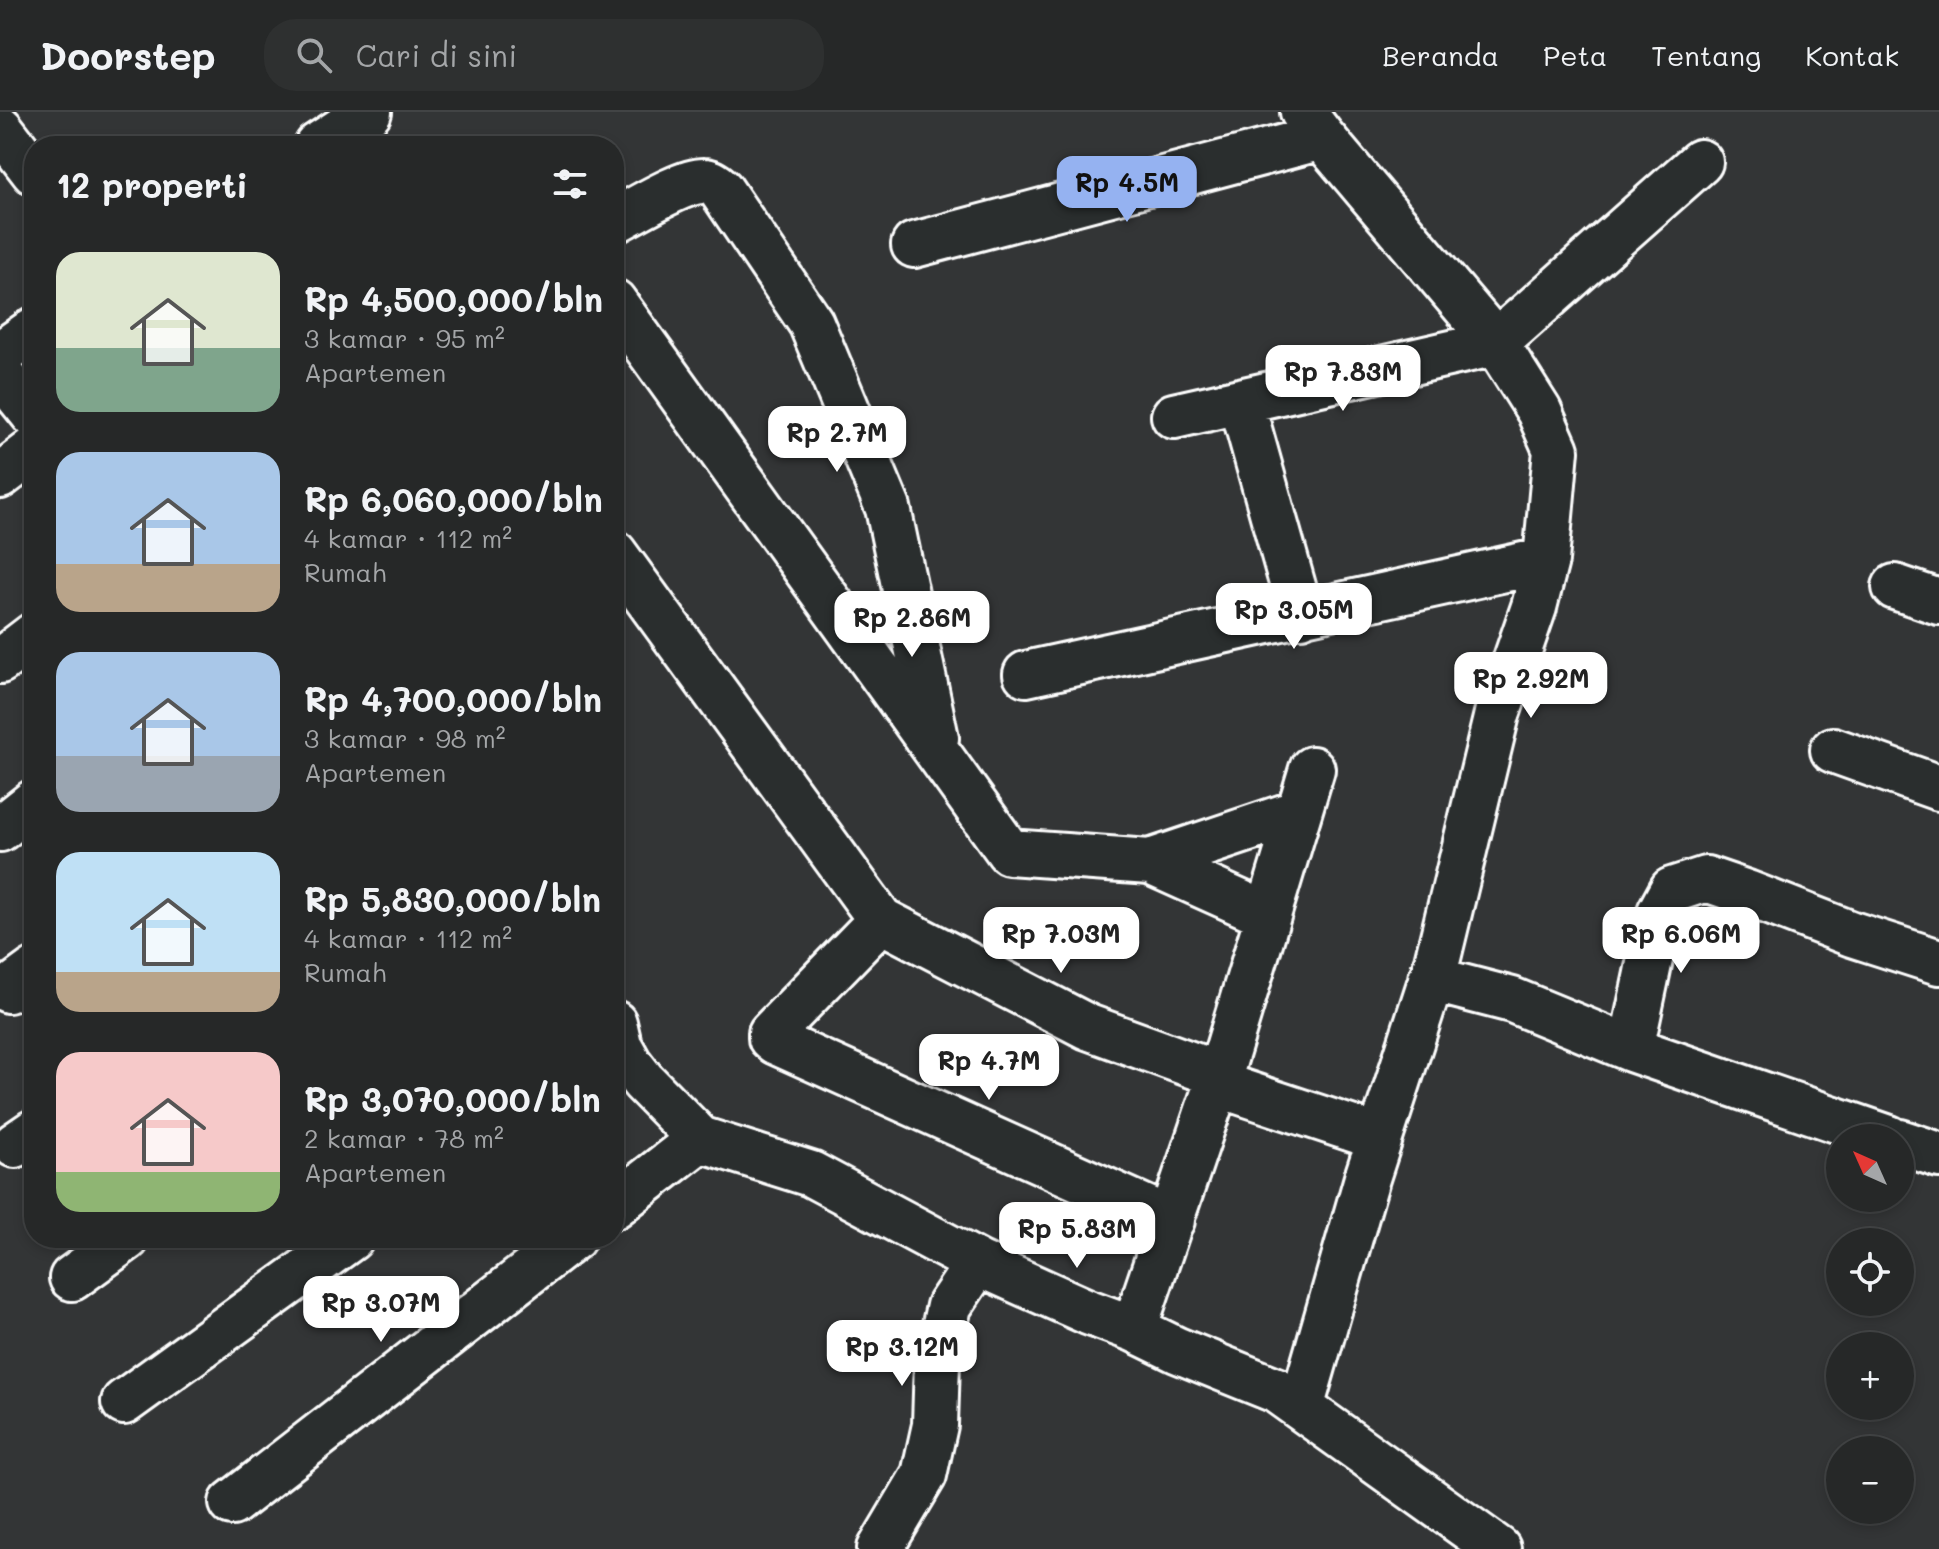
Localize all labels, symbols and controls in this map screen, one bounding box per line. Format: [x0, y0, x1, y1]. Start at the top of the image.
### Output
search box [264, 19, 824, 91]
text: Doorstep [40, 30, 216, 80]
icon: search [292, 33, 336, 77]
text: Cari di sini [356, 35, 517, 75]
text: Beranda [1382, 37, 1499, 73]
text: Peta [1543, 37, 1607, 73]
text: Tentang [1651, 37, 1761, 73]
text: Kontak [1805, 37, 1899, 73]
pin: Rp 4.5M [1053, 156, 1201, 224]
text: 12 properti [56, 162, 248, 207]
icon: filters [548, 162, 592, 206]
text: Rp 4.5M [1075, 165, 1179, 199]
text: Rp 4,500,000/bln [304, 276, 603, 321]
icon: home [120, 284, 216, 380]
text: 3 kamar · 95 m² [304, 321, 505, 355]
pin: Rp 7.83M [1260, 345, 1426, 413]
text: Rp 7.83M [1284, 354, 1402, 388]
text: Apartemen [304, 355, 446, 389]
pin: Rp 2.7M [763, 406, 911, 474]
text: Rp 2.7M [786, 415, 888, 449]
text: Rp 6,060,000/bln [304, 476, 603, 521]
icon: home [120, 484, 216, 580]
text: 4 kamar · 112 m² [304, 521, 512, 555]
text: Rumah [304, 555, 386, 589]
pin: Rp 3.05M [1211, 583, 1377, 651]
pin: Rp 2.86M [829, 591, 995, 659]
text: Rp 3.05M [1234, 592, 1354, 626]
text: Rp 2.86M [852, 600, 972, 634]
pin: Rp 2.92M [1448, 652, 1614, 720]
text: Rp 2.92M [1472, 661, 1590, 695]
text: Rp 4,700,000/bln [304, 676, 602, 721]
icon: home [120, 684, 216, 780]
text: 3 kamar · 98 m² [304, 721, 505, 755]
text: Apartemen [304, 755, 446, 789]
text: Rp 5,830,000/bln [304, 876, 601, 921]
icon: home [120, 884, 216, 980]
pin: Rp 7.03M [978, 907, 1144, 975]
pin: Rp 6.06M [1598, 907, 1764, 975]
text: Rp 7.03M [1001, 916, 1121, 950]
text: Rp 6.06M [1621, 916, 1741, 950]
text: 4 kamar · 112 m² [304, 921, 512, 955]
text: Rumah [304, 955, 386, 989]
pin: Rp 4.7M [915, 1034, 1063, 1102]
text: Rp 4.7M [937, 1043, 1041, 1077]
text: Rp 3,070,000/bln [304, 1076, 601, 1121]
icon: home [120, 1084, 216, 1180]
text: 2 kamar · 78 m² [304, 1121, 504, 1155]
north arrow [1826, 1124, 1914, 1212]
map controls [1826, 1124, 1914, 1524]
text: Apartemen [304, 1155, 446, 1189]
pin: Rp 5.83M [994, 1202, 1160, 1270]
text: Rp 5.83M [1017, 1211, 1137, 1245]
button: locate [1826, 1228, 1914, 1316]
pin: Rp 3.07M [298, 1276, 464, 1344]
text: Rp 3.07M [321, 1285, 441, 1319]
pin: Rp 3.12M [819, 1320, 985, 1388]
text: Rp 3.12M [845, 1329, 959, 1363]
button: + [1826, 1332, 1914, 1420]
button: − [1826, 1436, 1914, 1524]

